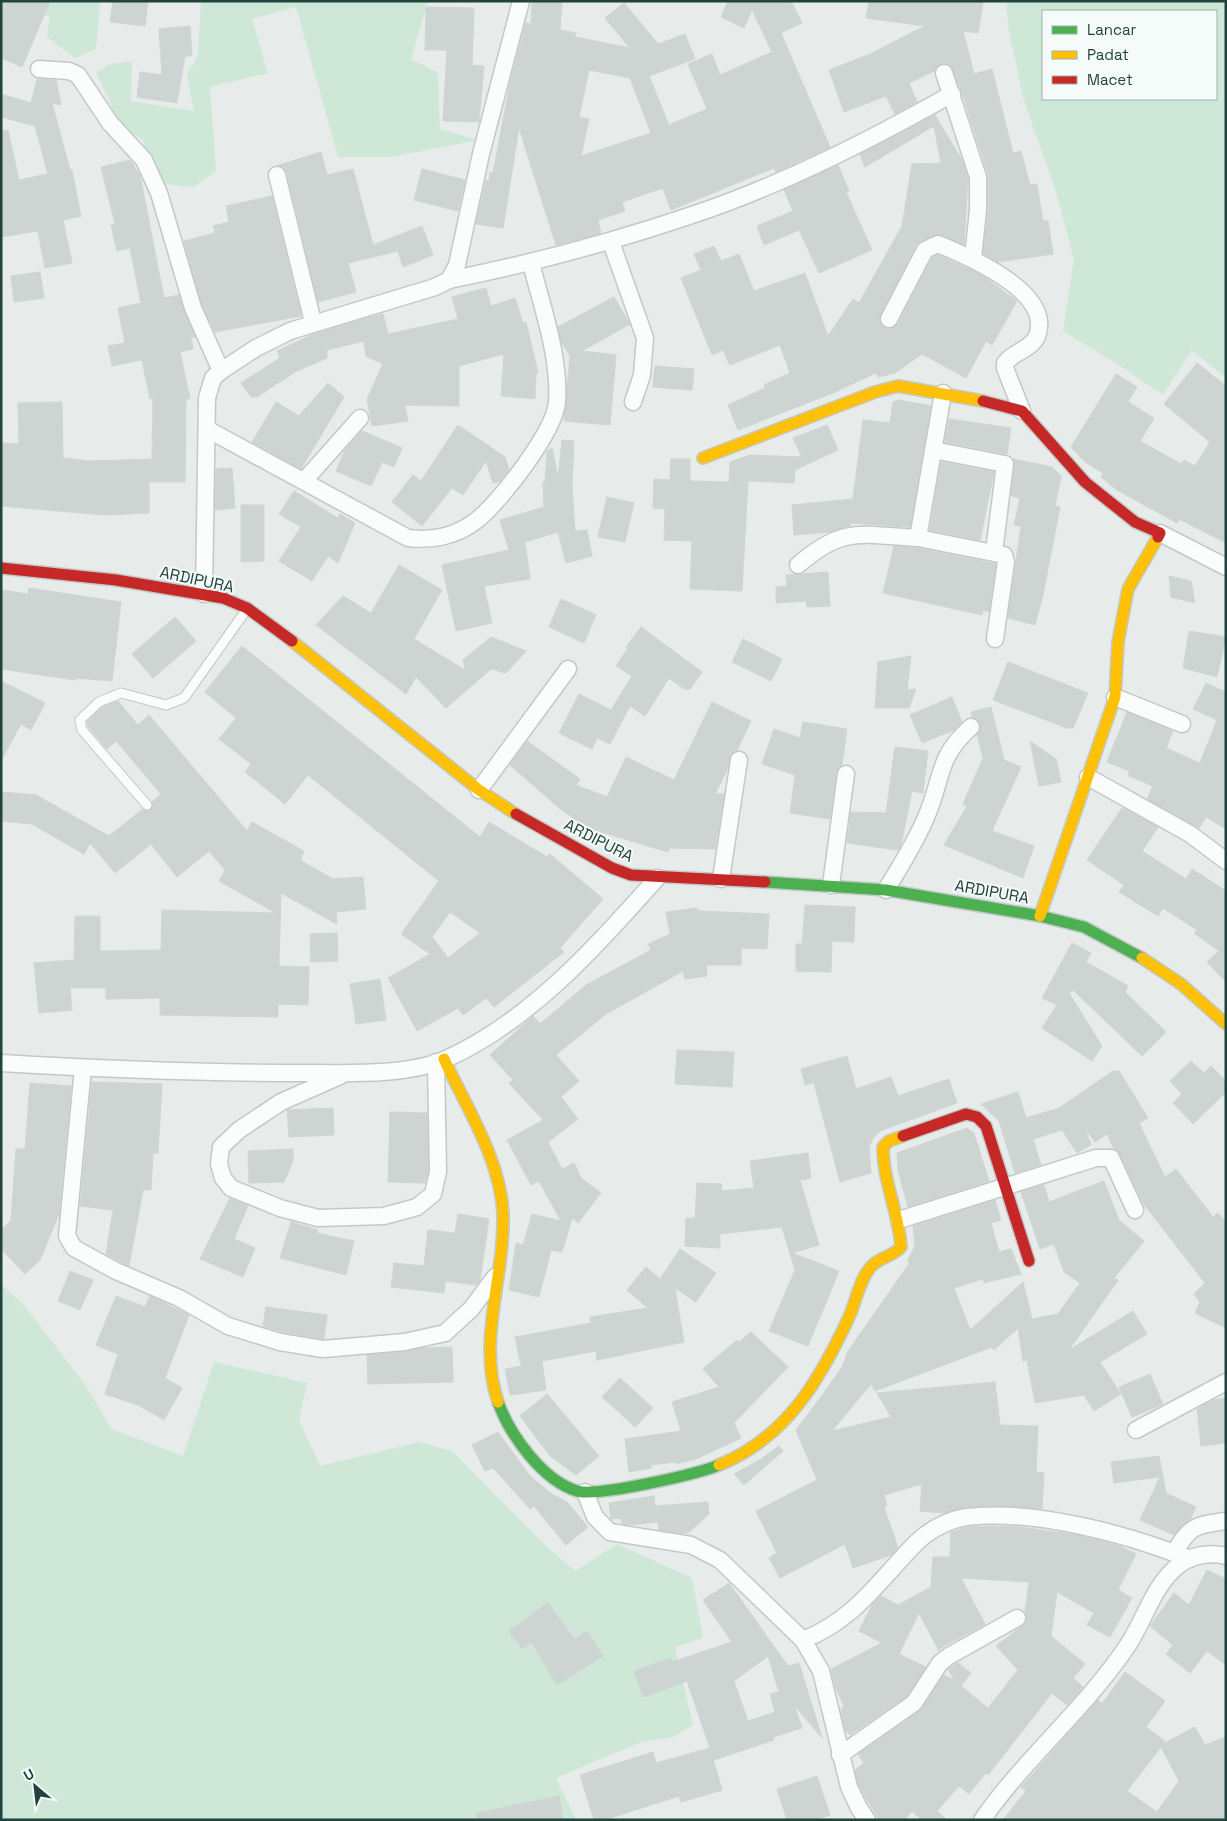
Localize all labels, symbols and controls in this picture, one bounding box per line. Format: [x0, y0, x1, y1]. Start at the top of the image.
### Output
legend [1042, 10, 1217, 100]
text: Lancar [1087, 20, 1137, 39]
text: Padat [1087, 45, 1129, 64]
text: Macet [1087, 70, 1133, 89]
street label: ARDIPURA [158, 561, 236, 598]
street label: ARDIPURA [561, 814, 637, 867]
street label: ARDIPURA [953, 875, 1031, 908]
north arrow [10, 1761, 60, 1811]
text: U [21, 1764, 37, 1785]

